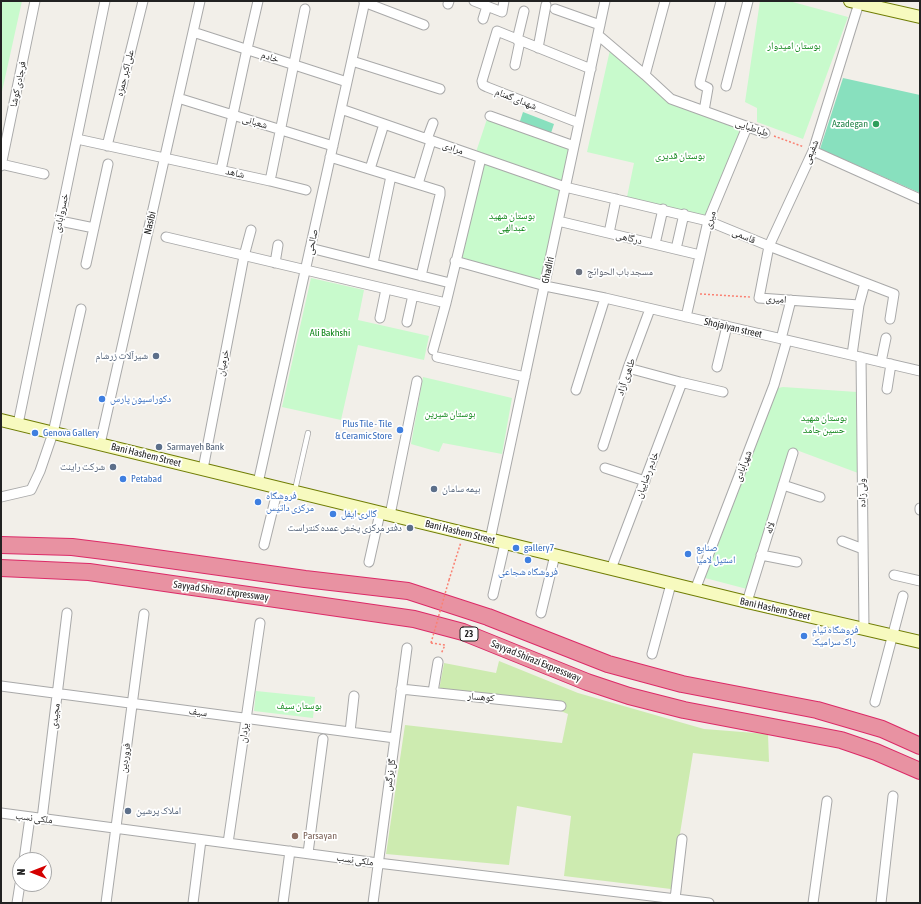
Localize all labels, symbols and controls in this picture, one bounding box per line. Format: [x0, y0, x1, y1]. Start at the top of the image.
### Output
park label: بوستان امیدوار [767, 40, 821, 52]
street label: علی‌اکبر حمزه [113, 48, 137, 98]
street label: خادم [260, 49, 280, 65]
street label: فرجادی کوشا [7, 60, 29, 108]
street label: شهدای گمنام [493, 86, 539, 112]
street label: شعبانی [241, 112, 269, 132]
street label: طباطبایی [734, 116, 770, 140]
place label: Azadegan [832, 118, 868, 130]
marker: Azadegan [871, 119, 881, 129]
street label: شفیعی [801, 138, 821, 166]
street label: مرادی [441, 139, 465, 157]
park label: بوستان قدیری [655, 150, 705, 162]
street label: شاهد [224, 165, 246, 181]
street label: خسروآبادی [51, 192, 71, 234]
street label: میری [701, 209, 719, 231]
street label: Nasibi [142, 210, 158, 236]
park label: بوستان شهید عبدالهی [489, 210, 535, 234]
street label: قاسمی [730, 226, 758, 246]
street label: صالحی [303, 228, 321, 256]
street label: درگاهی [615, 229, 643, 247]
street label: Ghadiri [539, 256, 557, 284]
place label: مسجد باب الحوائج [587, 266, 653, 278]
marker: مسجد باب الحوائج [574, 267, 584, 277]
street label: امیری [765, 292, 787, 306]
street label: Shojaiyan street [703, 315, 763, 341]
park label: Ali Bakhshi [310, 327, 350, 339]
street label: خرمیان [215, 349, 231, 377]
place label: شیرآلات زرشام [95, 350, 148, 362]
marker: شیرآلات زرشام [151, 351, 161, 361]
street label: طاهری آزاد [614, 357, 638, 397]
place label: دکوراسیون پارس [110, 393, 171, 405]
marker: دکوراسیون پارس [97, 394, 107, 404]
park label: بوستان شیرین [425, 408, 475, 420]
park label: بوستان شهید حسین جامد [801, 412, 847, 436]
place label: Plus Tile - Tile & Ceramic Store [335, 418, 392, 442]
marker: Plus Tile - Tile & Ceramic Store [395, 425, 405, 435]
place label: Genova Gallery [43, 427, 99, 439]
marker: Genova Gallery [30, 428, 40, 438]
street label: Bani Hashem Street [110, 440, 182, 470]
place label: Sarmayeh Bank [167, 441, 224, 453]
marker: Sarmayeh Bank [154, 442, 164, 452]
street label: شهرآبادی [732, 449, 754, 483]
street label: خادم رضاییان [633, 450, 661, 500]
place label: شرکت راینت [60, 461, 105, 473]
marker: شرکت راینت [108, 462, 118, 472]
place label: Petabad [131, 473, 162, 485]
marker: Petabad [118, 474, 128, 484]
street label: ولی زاده [856, 478, 868, 508]
place label: بیمه سامان [442, 483, 480, 495]
marker: بیمه سامان [429, 484, 439, 494]
place label: فروشگاه مرکزی داتیس [266, 490, 314, 514]
marker: فروشگاه مرکزی داتیس [253, 497, 263, 507]
place label: گالری ایفل [341, 508, 377, 520]
marker: گالری ایفل [328, 509, 338, 519]
street label: Bani Hashem Street [424, 517, 496, 547]
street label: لاله [762, 521, 778, 535]
place label: دفتر مرکزی پخش عمده کنتراست [287, 522, 402, 534]
marker: دفتر مرکزی پخش عمده کنتراست [405, 523, 415, 533]
place label: gallery7 [524, 542, 554, 554]
place label: صنایع استیل لامیا [696, 542, 735, 566]
marker: gallery7 [511, 543, 521, 553]
marker: صنایع استیل لامیا [683, 549, 693, 559]
marker: فروشگاه شجاعی [523, 555, 533, 565]
place label: فروشگاه شجاعی [498, 566, 558, 578]
street label: Sayyad Shirazi Expressway [173, 578, 269, 604]
street label: Bani Hashem Street [739, 595, 811, 623]
place label: فروشگاه تیام راک سرامیک [812, 624, 859, 648]
road number: 23 [460, 627, 478, 641]
marker: فروشگاه تیام راک سرامیک [799, 631, 809, 641]
street label: Sayyad Shirazi Expressway [489, 637, 583, 685]
street label: کوهسار [467, 690, 495, 704]
park label: بوستان سیف [276, 700, 322, 712]
street label: مجیدی [47, 702, 63, 730]
street label: سیف [188, 705, 208, 719]
street label: یزدان [237, 722, 251, 744]
street label: فروردین [117, 742, 133, 774]
street label: گل نرگس [382, 758, 398, 792]
place label: املاک پرشین [136, 805, 181, 817]
marker: املاک پرشین [123, 806, 133, 816]
street label: ملکی نسب [15, 810, 53, 826]
place label: Parsayan [303, 830, 337, 842]
marker: Parsayan [290, 831, 300, 841]
street label: ملکی نسب [336, 851, 374, 869]
north arrow [12, 852, 52, 892]
text: N [15, 869, 27, 875]

